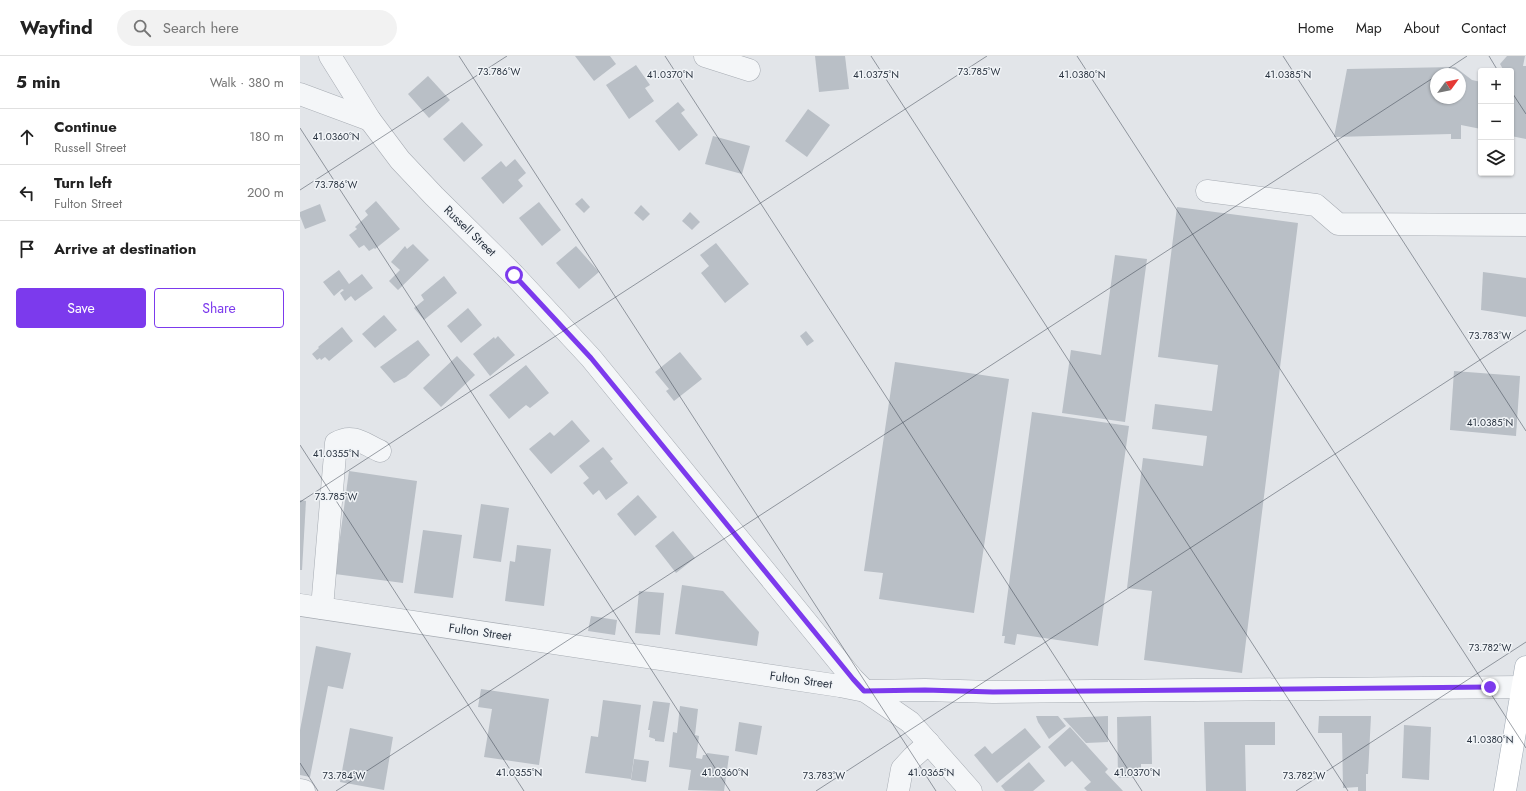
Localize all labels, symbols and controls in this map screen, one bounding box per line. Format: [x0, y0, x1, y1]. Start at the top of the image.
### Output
search box [117, 10, 397, 46]
text: Wayfind [20, 14, 93, 41]
icon: search [131, 17, 153, 39]
text: Search here [163, 17, 239, 39]
text: Home [1298, 18, 1334, 38]
text: Map [1356, 18, 1382, 38]
text: About [1404, 18, 1439, 38]
text: Contact [1461, 18, 1506, 38]
text: 73.786°W [478, 64, 520, 79]
text: 73.785°W [958, 64, 1000, 79]
text: 41.0370°N [647, 67, 693, 82]
text: 41.0375°N [853, 67, 899, 82]
text: 41.0380°N [1059, 67, 1105, 82]
text: 41.0385°N [1265, 67, 1311, 82]
north arrow [1430, 68, 1466, 104]
map controls [1478, 68, 1514, 176]
button: + [1478, 68, 1514, 104]
text: 5 min [16, 70, 60, 94]
text: Walk · 380 m [210, 73, 284, 92]
button: − [1478, 104, 1514, 140]
text: Continue [54, 116, 117, 138]
icon: ahead [16, 126, 38, 148]
text: 180 m [249, 127, 284, 146]
text: 41.0360°N [312, 129, 360, 144]
text: Russell Street [54, 138, 126, 157]
button: layers [1478, 140, 1514, 176]
text: Turn left [54, 172, 112, 194]
text: 73.786°W [315, 177, 357, 192]
icon: left [16, 182, 38, 204]
text: 200 m [247, 183, 284, 202]
text: Fulton Street [54, 194, 122, 213]
street label: Russell Street [440, 201, 500, 261]
icon: arrive [16, 238, 38, 260]
text: Arrive at destination [54, 238, 196, 260]
route start [505, 266, 523, 284]
button: Save [16, 288, 146, 328]
button: Share [154, 288, 284, 328]
text: 73.783°W [1469, 328, 1511, 343]
text: 41.0385°N [1467, 415, 1513, 430]
text: 41.0355°N [313, 446, 359, 461]
text: 73.785°W [315, 489, 357, 504]
street label: Fulton Street [448, 619, 512, 645]
text: 73.782°W [1469, 640, 1511, 655]
street label: Fulton Street [769, 667, 833, 693]
route end [1481, 678, 1499, 696]
text: 41.0380°N [1467, 732, 1513, 747]
text: 41.0355°N [496, 765, 542, 780]
text: 41.0360°N [701, 765, 749, 780]
text: 41.0365°N [908, 765, 954, 780]
text: 41.0370°N [1114, 765, 1160, 780]
text: 73.784°W [323, 768, 365, 783]
text: 73.783°W [803, 768, 845, 783]
text: 73.782°W [1283, 768, 1325, 783]

